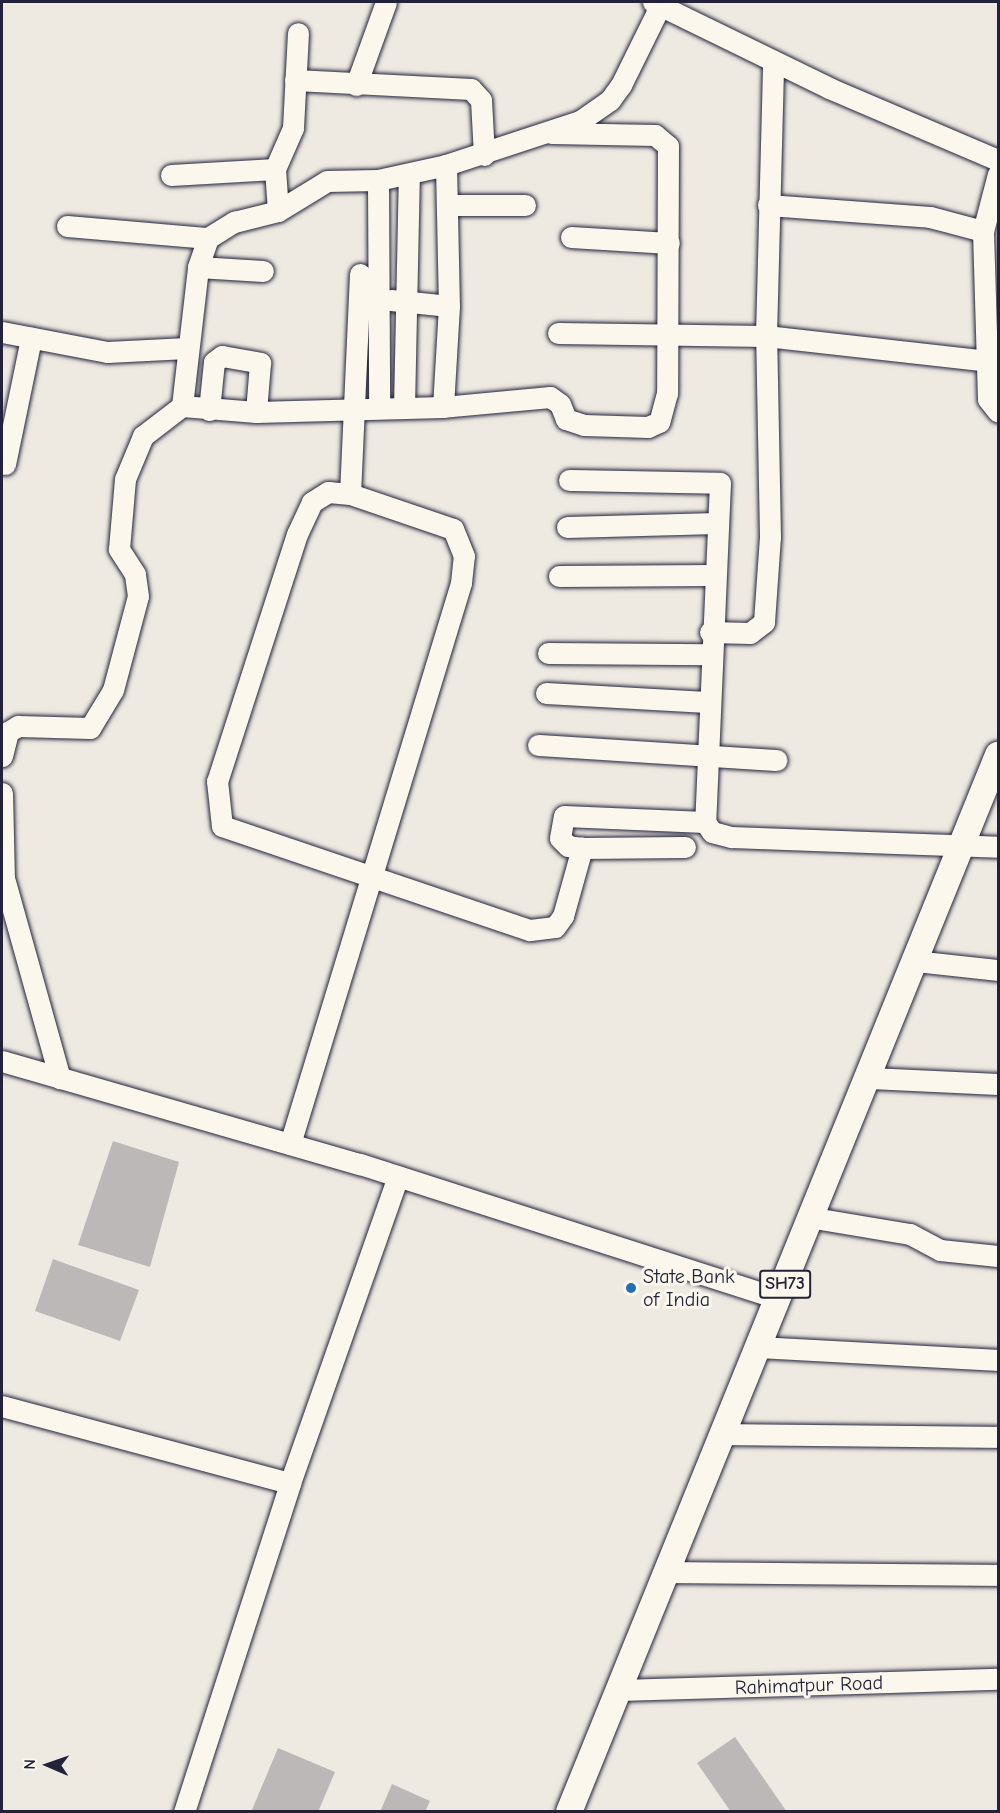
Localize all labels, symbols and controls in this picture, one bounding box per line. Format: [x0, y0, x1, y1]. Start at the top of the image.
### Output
place label: State Bank of India [643, 1264, 735, 1311]
road number: SH73 [758, 1269, 812, 1299]
marker: State Bank of India [624, 1281, 638, 1295]
street label: Rahimatpur Road [734, 1670, 884, 1700]
north arrow [18, 1735, 78, 1795]
text: N [21, 1759, 39, 1770]

